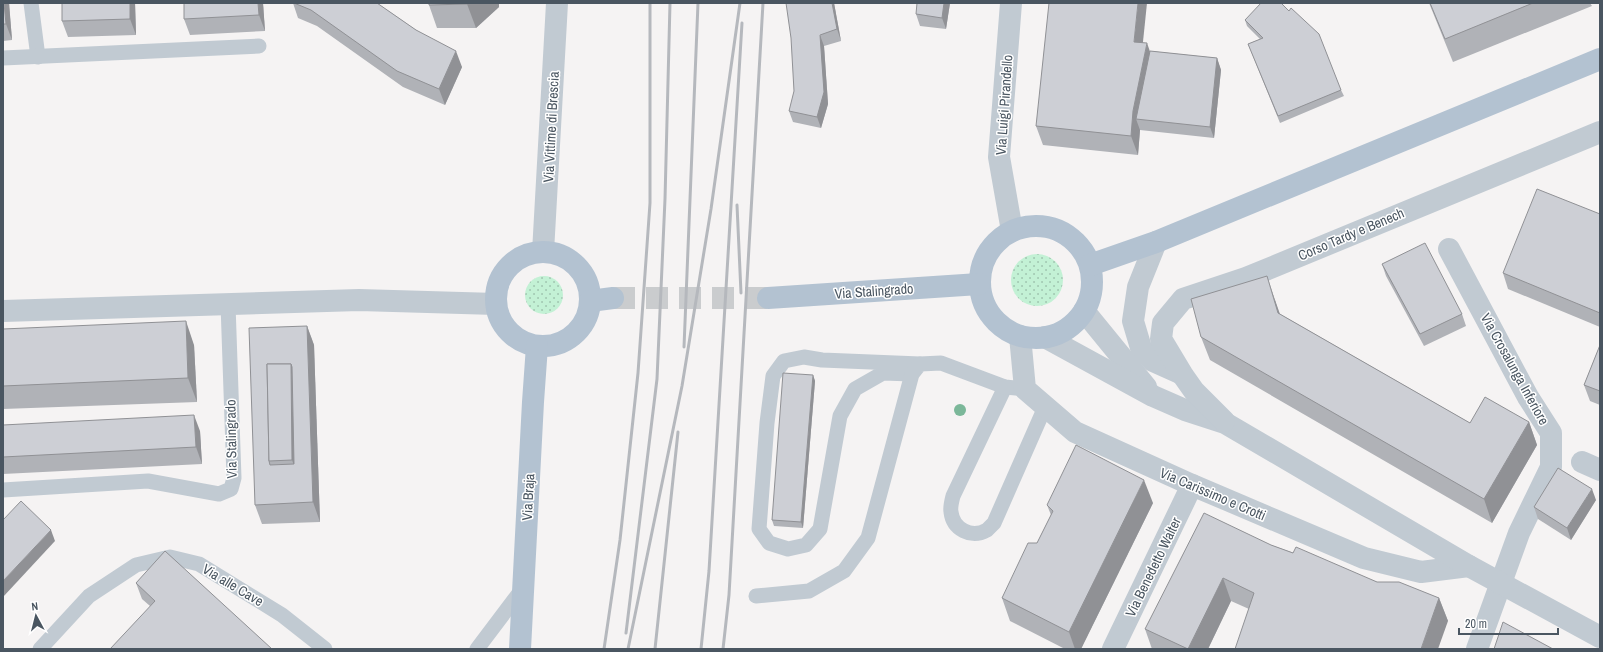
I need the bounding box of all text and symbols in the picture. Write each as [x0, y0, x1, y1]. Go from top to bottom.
street label: Via Luigi Pirandello [992, 54, 1016, 156]
street label: Via Vittime di Brescia [539, 70, 563, 183]
street label: Corso Tardy e Benech [1295, 204, 1407, 264]
street label: Via Stalingrado [834, 279, 914, 303]
street label: Via Crosalunga Inferiore [1477, 310, 1553, 428]
street label: Via Stalingrado [221, 399, 241, 479]
street label: Via Carissimo e Crotti [1157, 464, 1269, 524]
street label: Via Braja [518, 472, 538, 521]
street label: Via Benedetto Walter [1121, 514, 1185, 620]
street label: Via alle Cave [199, 560, 267, 610]
north arrow [16, 596, 56, 636]
text: N [31, 599, 39, 613]
scale bar [1459, 610, 1558, 636]
text: 20 m [1465, 616, 1487, 632]

